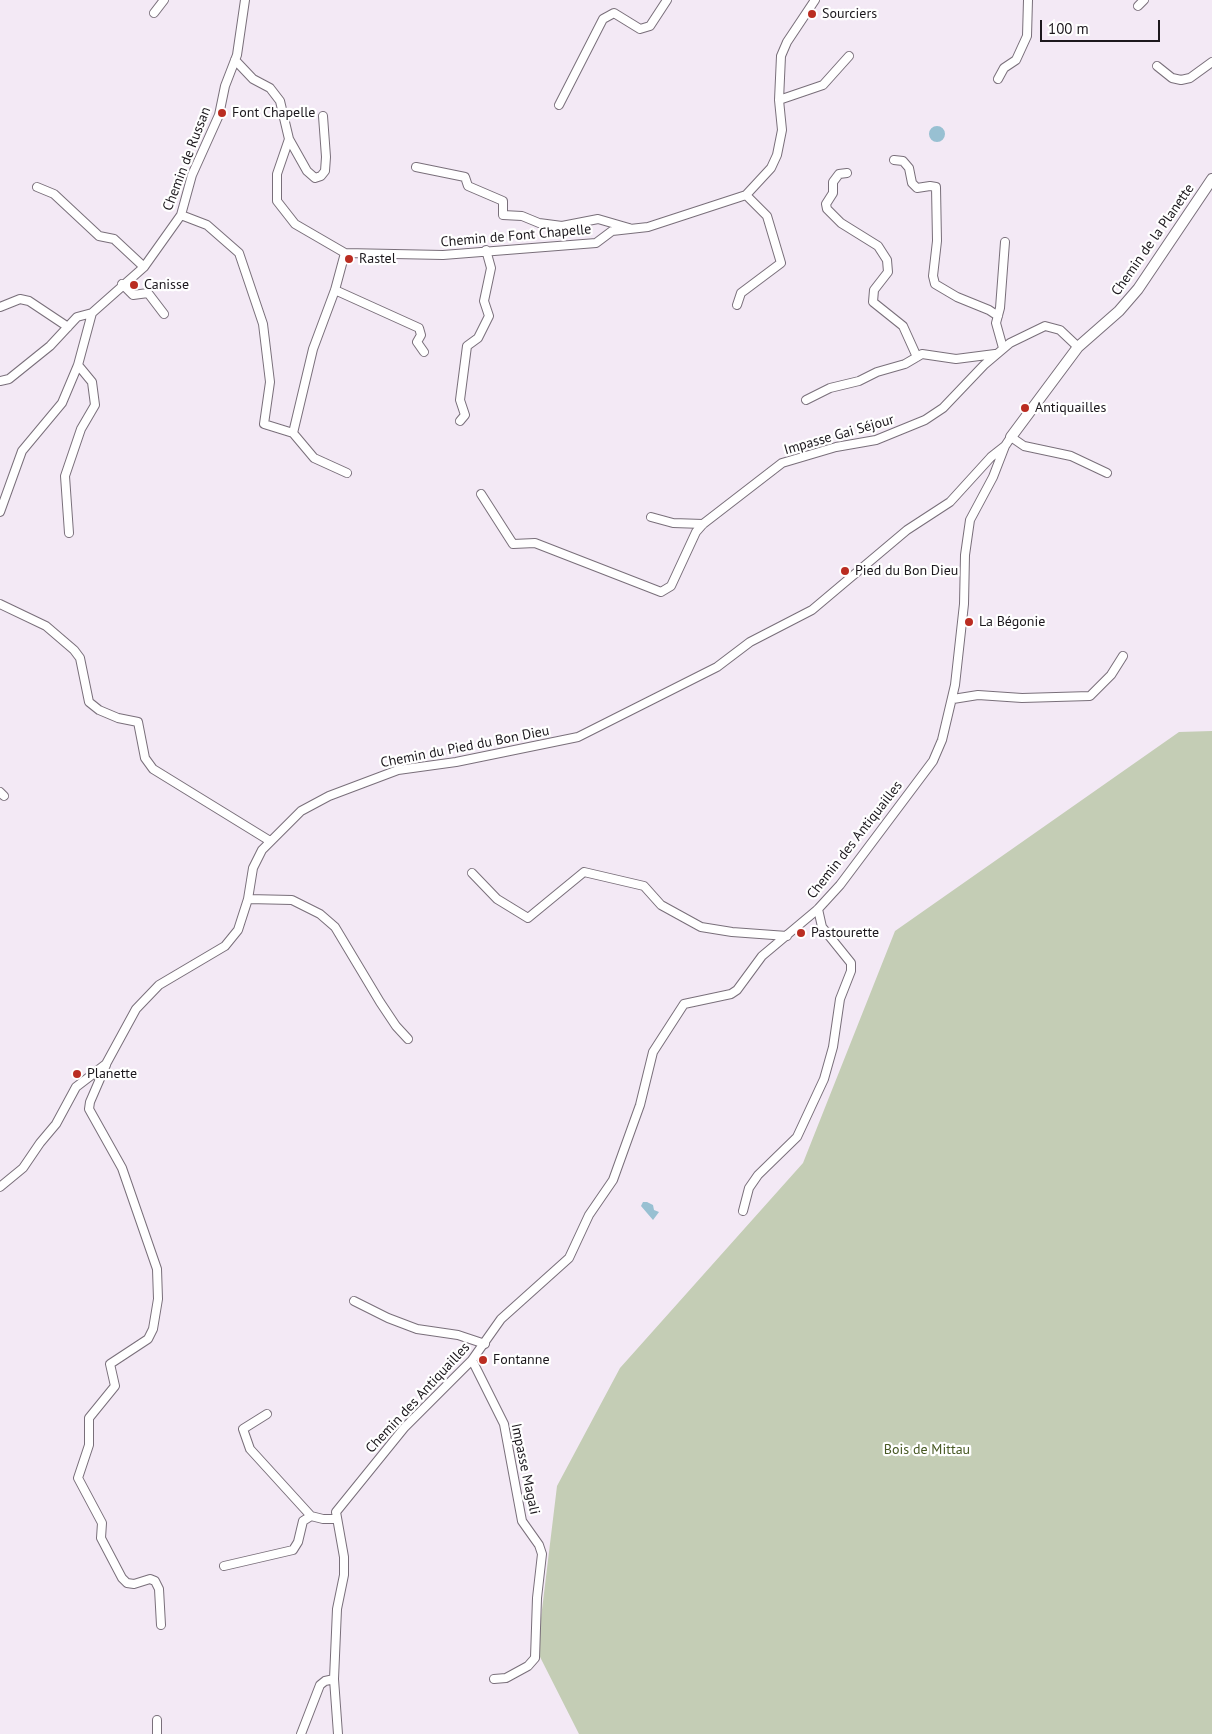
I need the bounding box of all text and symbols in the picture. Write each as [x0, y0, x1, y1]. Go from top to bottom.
place label: Sourciers [822, 6, 877, 22]
marker: Sourciers [806, 8, 818, 20]
scale bar [1042, 10, 1162, 42]
text: 100 m [1048, 19, 1089, 38]
street label: Chemin de Russan [159, 105, 215, 213]
place label: Font Chapelle [232, 105, 315, 121]
marker: Font Chapelle [216, 107, 228, 119]
street label: Chemin de la Planette [1108, 181, 1198, 299]
street label: Chemin de Font Chapelle [440, 221, 592, 251]
place label: Rastel [359, 251, 396, 267]
marker: Rastel [343, 253, 355, 265]
place label: Canisse [144, 277, 189, 293]
marker: Canisse [128, 279, 140, 291]
place label: Antiquailles [1035, 400, 1106, 416]
marker: Antiquailles [1019, 402, 1031, 414]
street label: Impasse Gai Séjour [782, 411, 896, 459]
place label: Pied du Bon Dieu [855, 563, 958, 579]
marker: Pied du Bon Dieu [839, 565, 851, 577]
place label: La Bégonie [979, 614, 1045, 630]
marker: La Bégonie [963, 616, 975, 628]
street label: Chemin du Pied du Bon Dieu [379, 722, 551, 772]
street label: Chemin des Antiquailles [804, 778, 906, 902]
place label: Pastourette [811, 925, 879, 941]
marker: Pastourette [795, 927, 807, 939]
place label: Planette [87, 1066, 137, 1082]
marker: Planette [71, 1068, 83, 1080]
street label: Chemin des Antiquailles [362, 1339, 474, 1457]
place label: Fontanne [493, 1352, 550, 1368]
marker: Fontanne [477, 1354, 489, 1366]
street label: Impasse Magali [507, 1422, 543, 1516]
park label: Bois de Mittau [884, 1442, 970, 1458]

